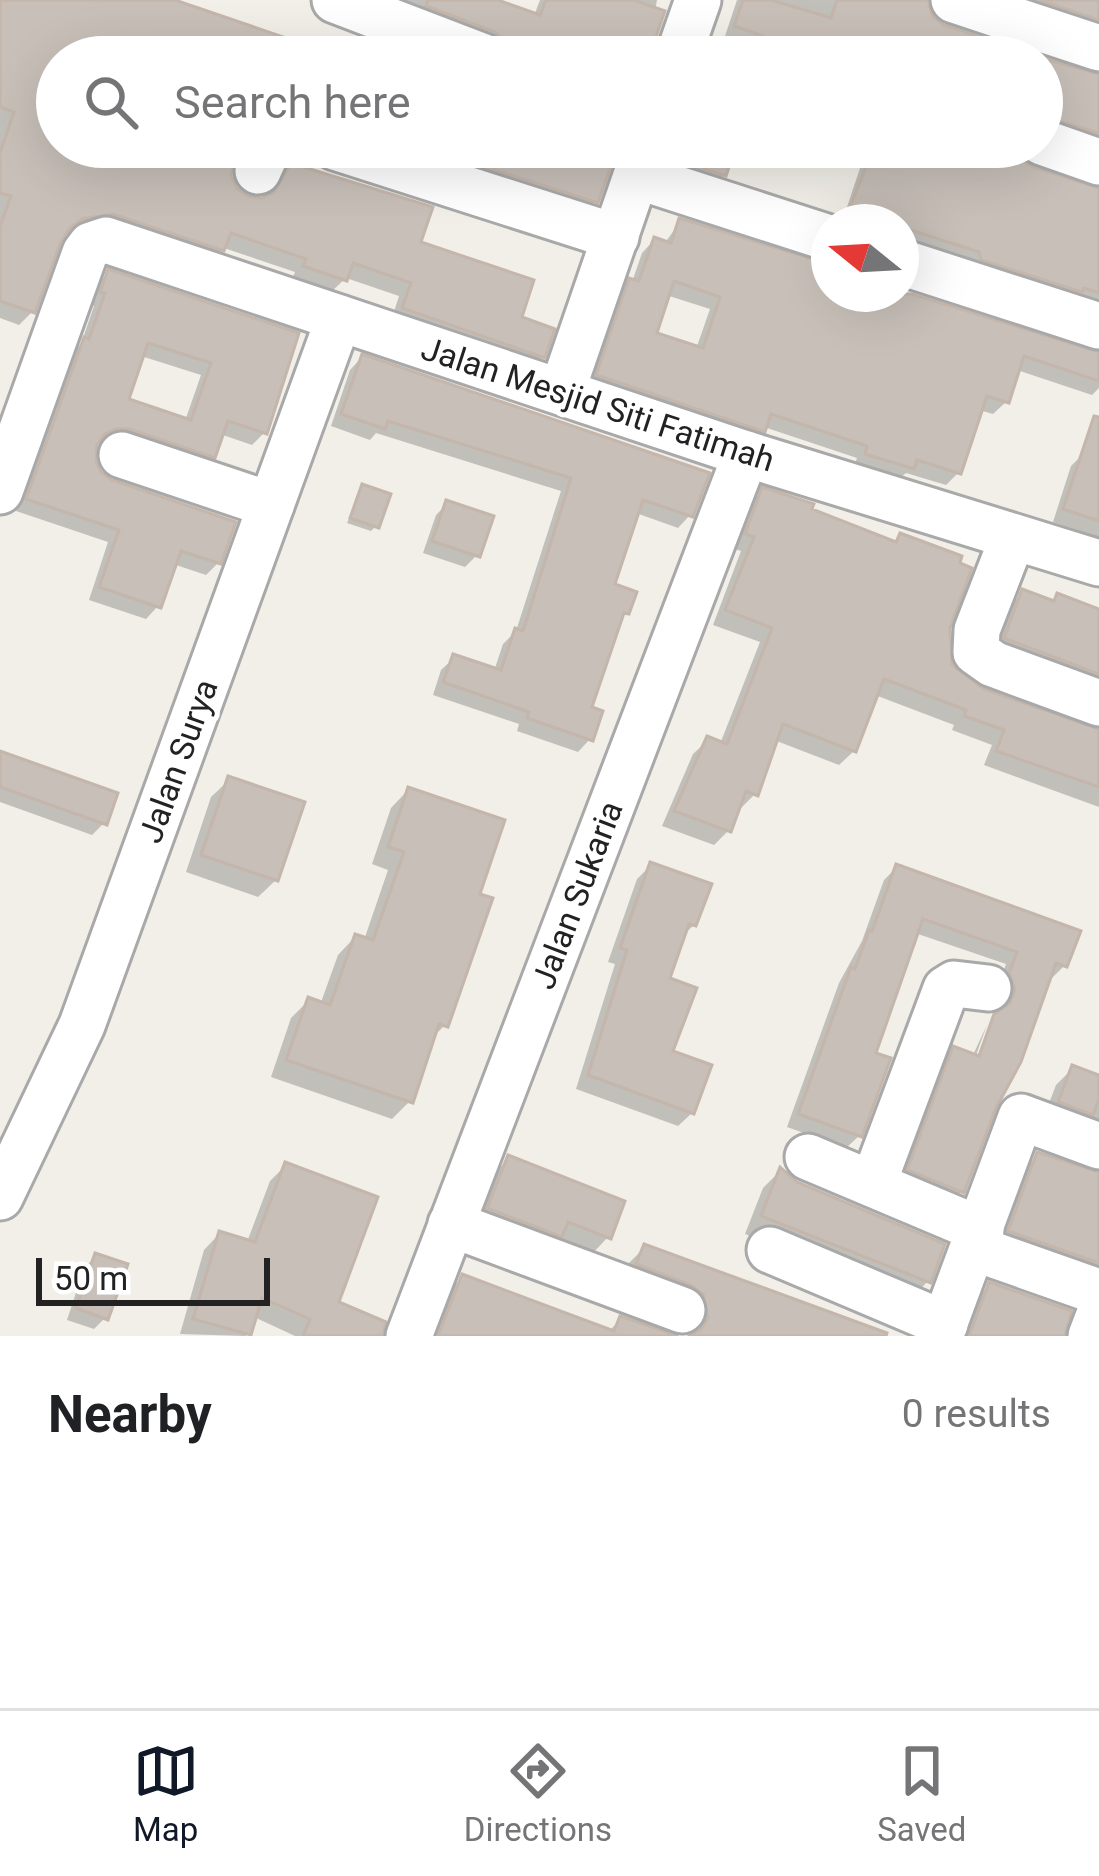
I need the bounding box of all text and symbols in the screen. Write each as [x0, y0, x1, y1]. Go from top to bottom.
search box [36, 36, 1063, 168]
icon: search [78, 69, 144, 135]
text: Search here [174, 76, 411, 129]
north arrow [811, 204, 919, 312]
street label: Jalan Mesjid Siti Fatimah [417, 328, 779, 480]
street label: Jalan Surya [130, 674, 226, 848]
street label: Jalan Sukaria [523, 796, 631, 994]
scale bar [36, 1252, 270, 1305]
text: 50 m [54, 1259, 128, 1298]
text: Nearby [48, 1385, 212, 1444]
text: 0 results [902, 1391, 1051, 1437]
tab: Map [133, 1738, 199, 1849]
tab: Directions [464, 1738, 612, 1849]
tab: Saved [877, 1738, 966, 1849]

